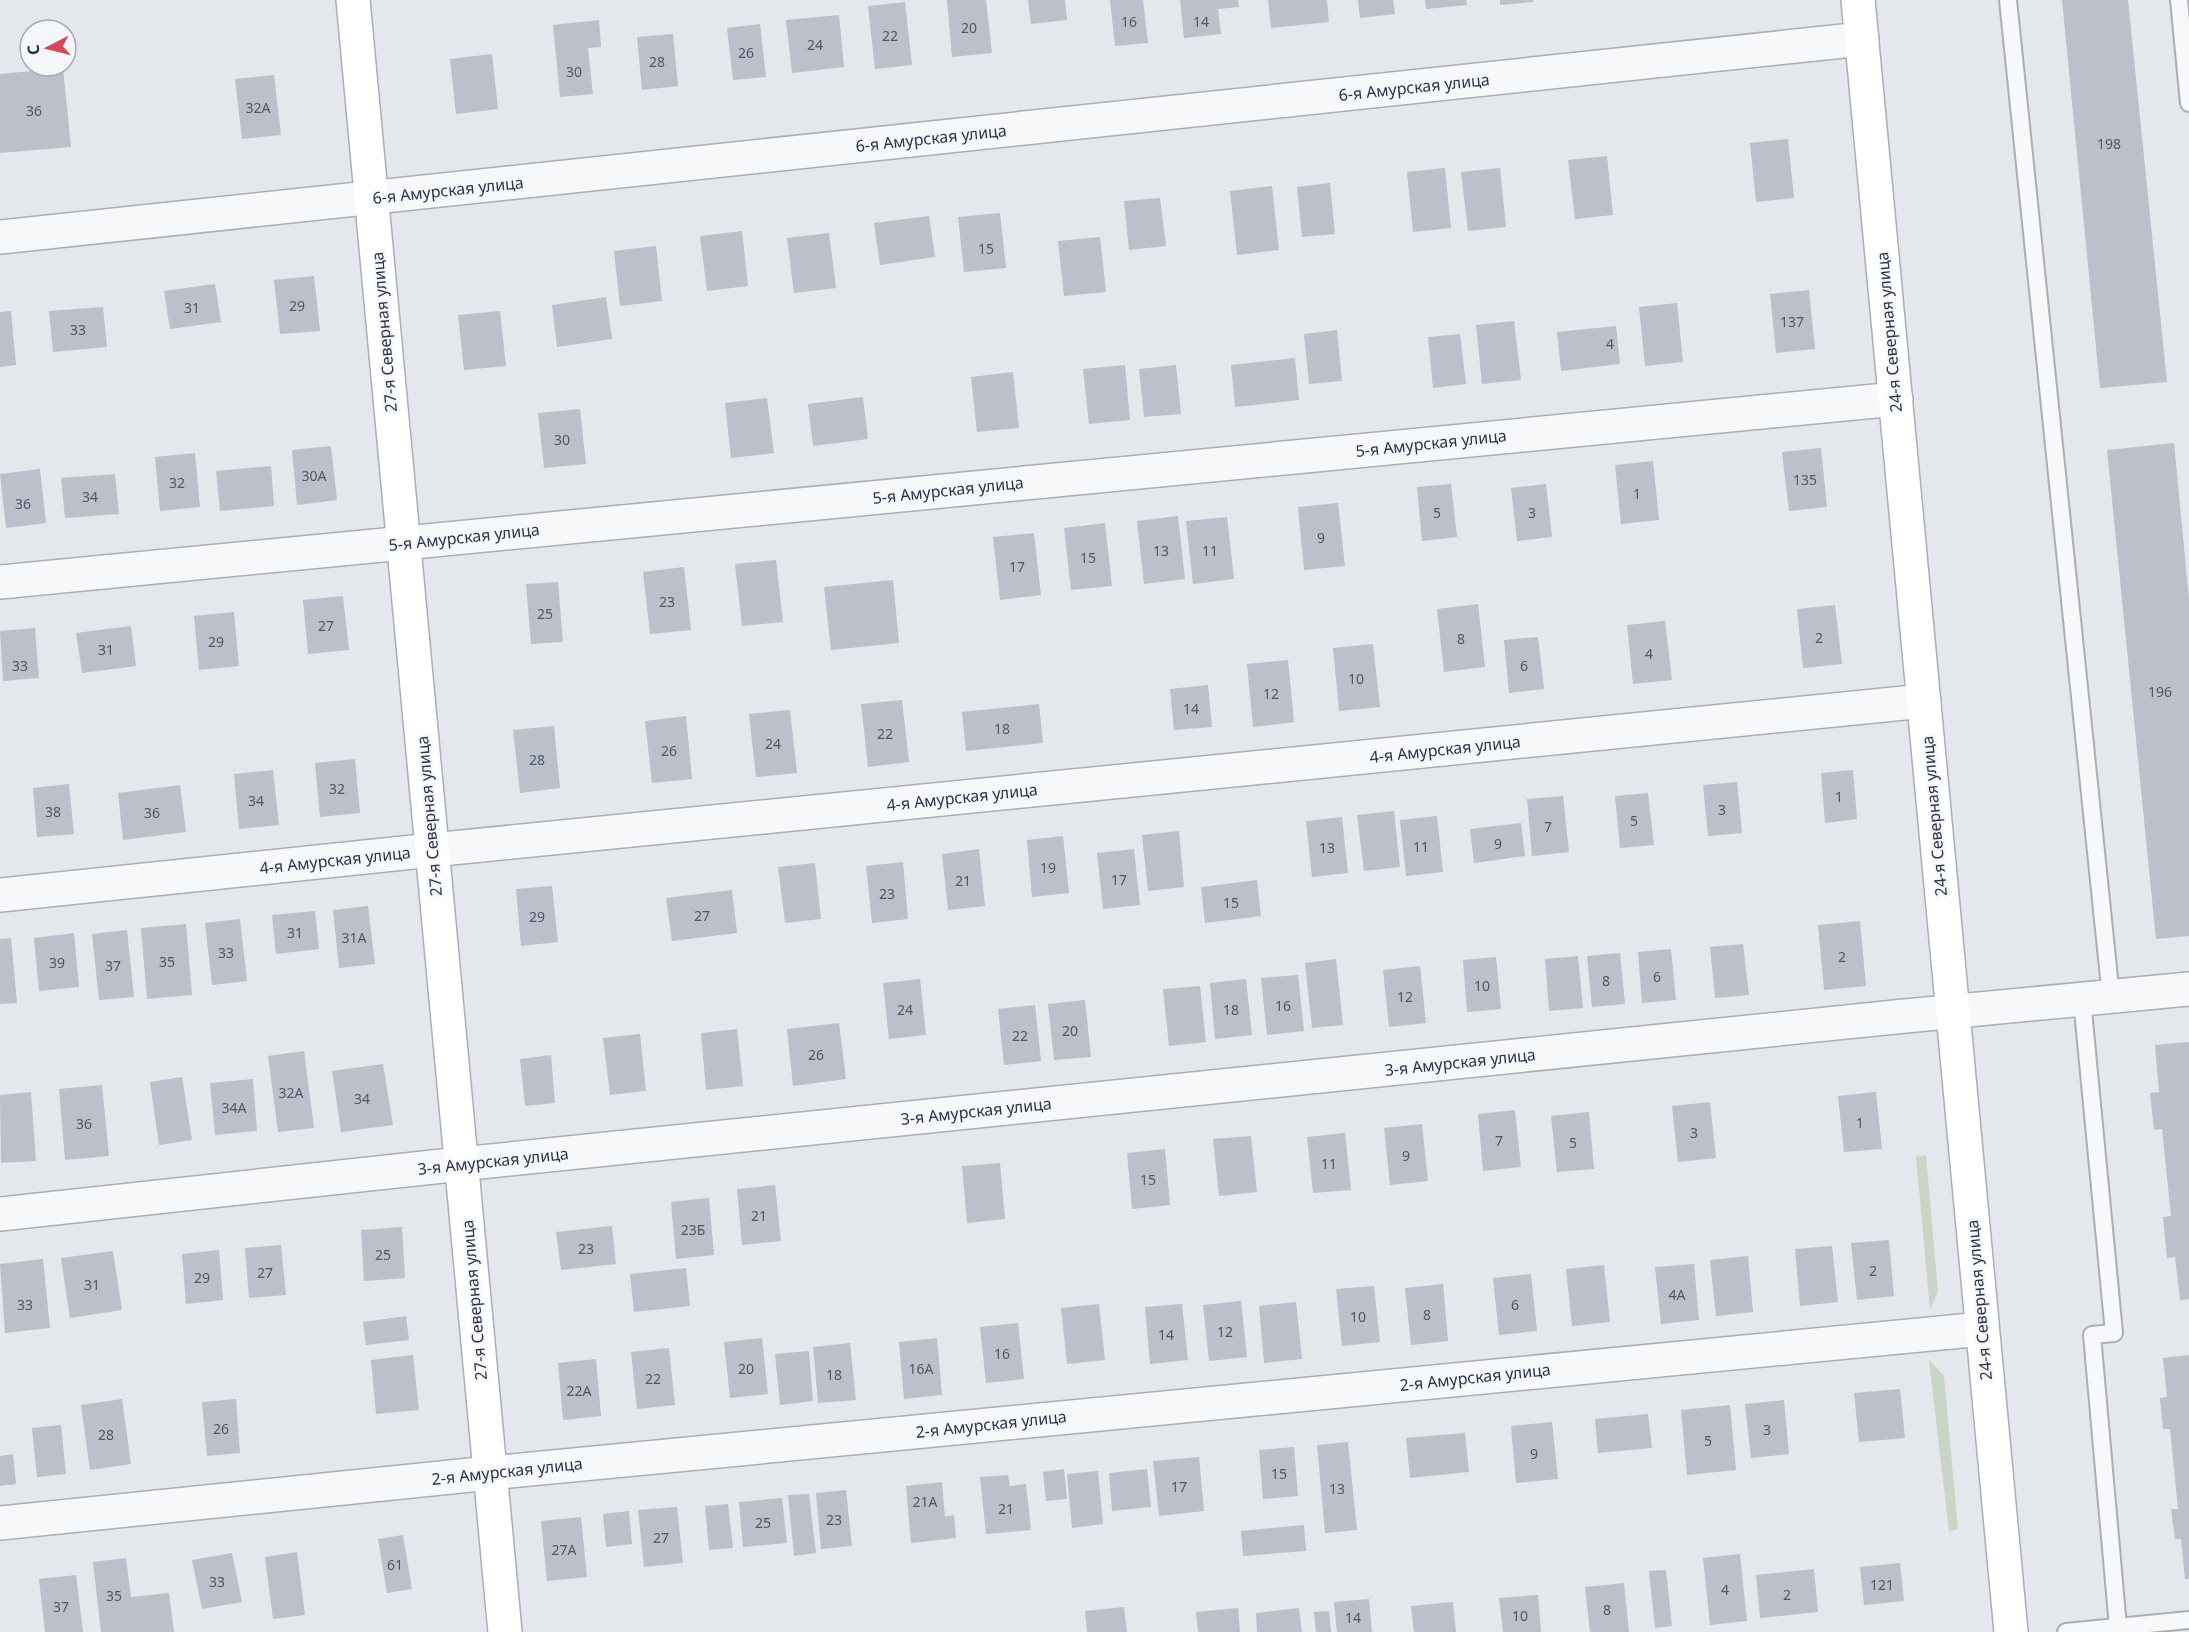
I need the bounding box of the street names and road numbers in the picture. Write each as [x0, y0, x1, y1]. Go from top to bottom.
street label: 6-я Амурская улица [1337, 68, 1491, 106]
street label: 6-я Амурская улица [854, 119, 1008, 157]
street label: 6-я Амурская улица [371, 171, 525, 209]
street label: 27-я Северная улица [366, 251, 402, 413]
street label: 24-я Северная улица [1871, 251, 1907, 413]
street label: 5-я Амурская улица [1354, 424, 1508, 462]
street label: 5-я Амурская улица [871, 471, 1025, 509]
street label: 5-я Амурская улица [387, 518, 541, 556]
street label: 4-я Амурская улица [1368, 730, 1522, 768]
street label: 27-я Северная улица [411, 735, 447, 897]
street label: 24-я Северная улица [1916, 735, 1952, 897]
street label: 4-я Амурская улица [885, 778, 1039, 816]
street label: 4-я Амурская улица [258, 841, 412, 879]
street label: 3-я Амурская улица [1383, 1043, 1537, 1081]
street label: 3-я Амурская улица [899, 1092, 1053, 1130]
street label: 3-я Амурская улица [416, 1142, 570, 1180]
street label: 27-я Северная улица [456, 1219, 492, 1381]
street label: 24-я Северная улица [1961, 1219, 1997, 1381]
street label: 2-я Амурская улица [1398, 1358, 1552, 1396]
street label: 2-я Амурская улица [914, 1405, 1068, 1443]
street label: 2-я Амурская улица [430, 1452, 584, 1490]

